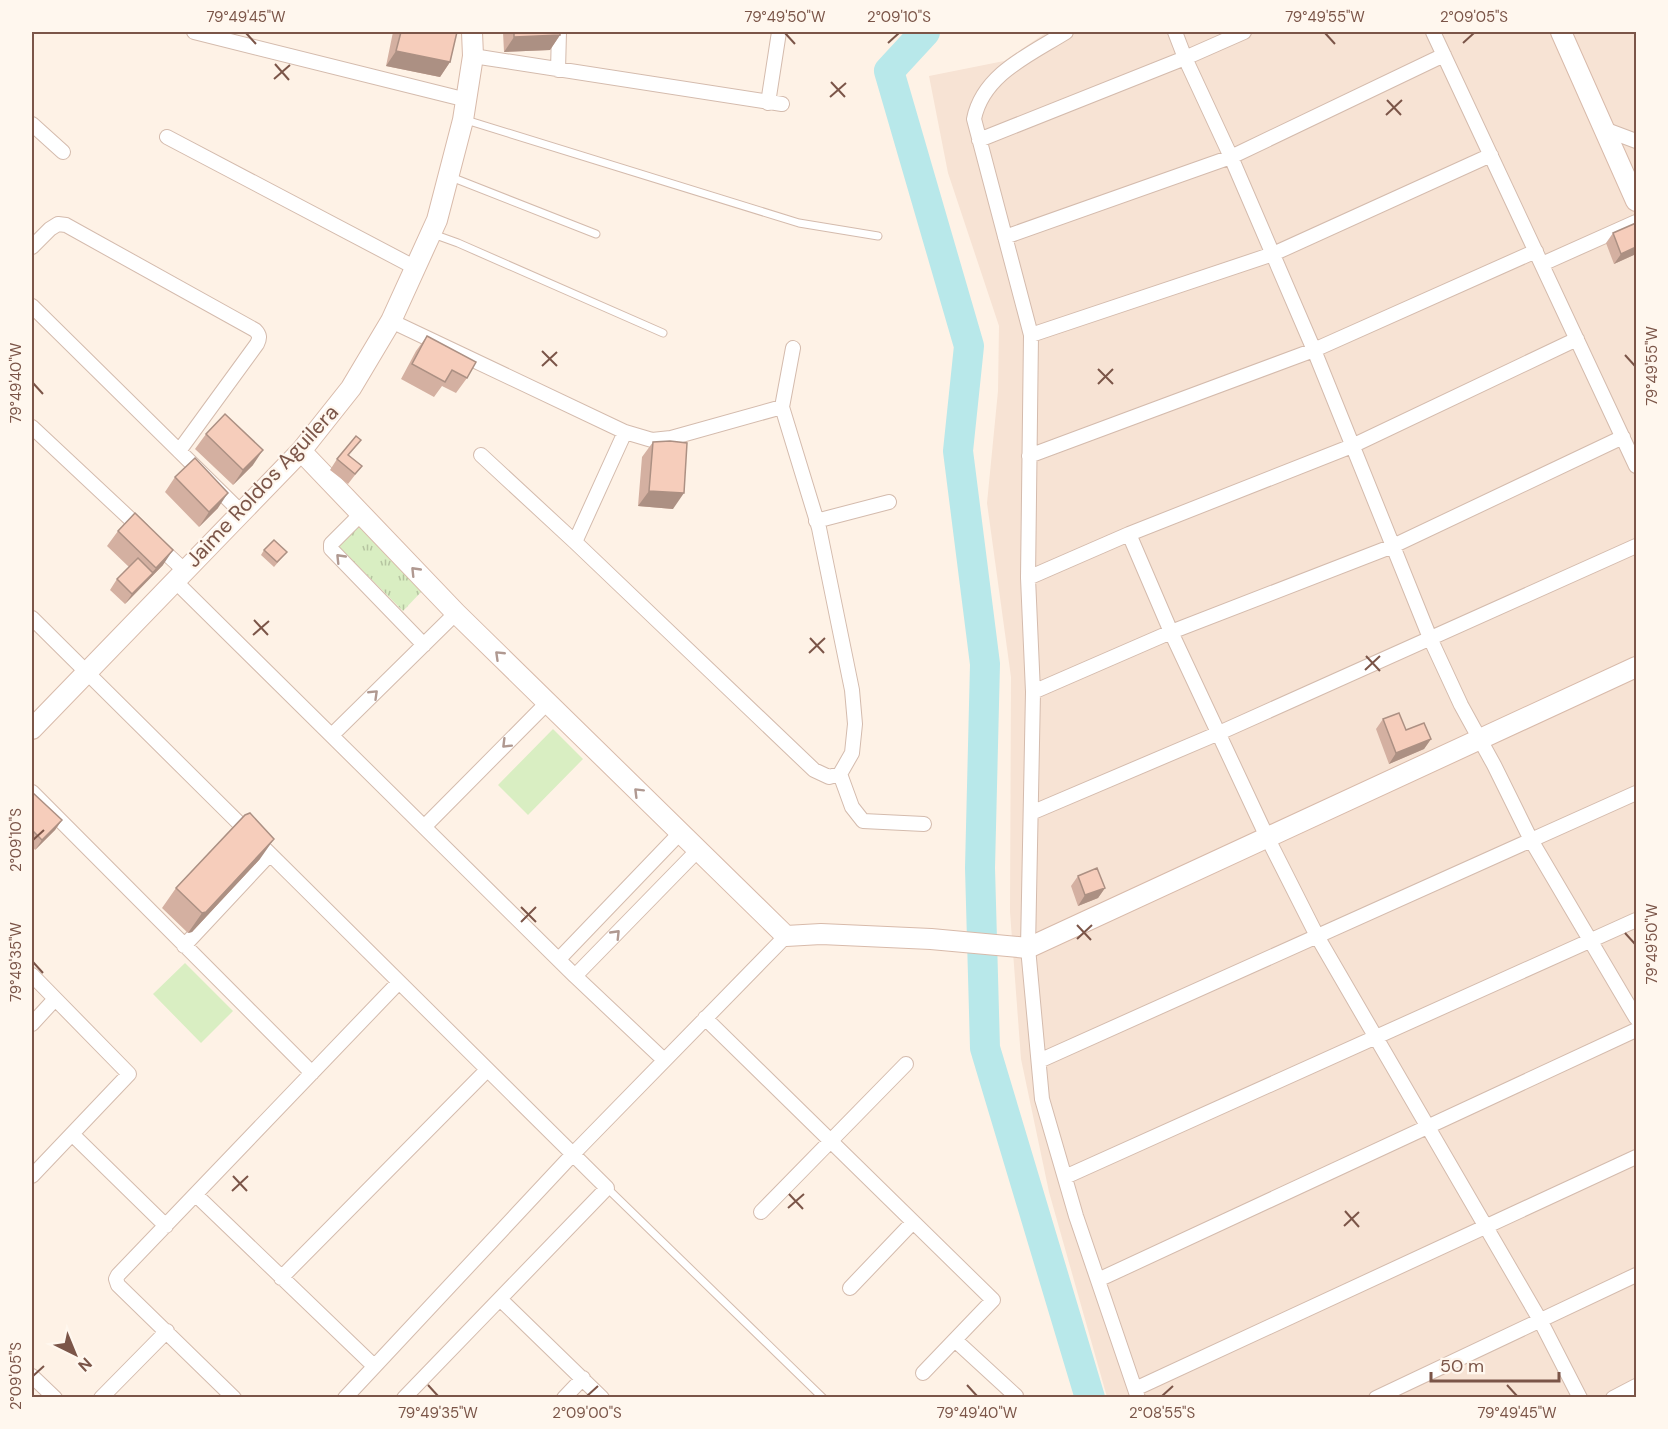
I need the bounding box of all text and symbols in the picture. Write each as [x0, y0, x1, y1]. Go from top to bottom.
text: 79°49'45"W [206, 7, 286, 27]
text: 79°49'50"W [745, 7, 826, 27]
text: 2°09'10"S [867, 7, 931, 27]
text: 79°49'55"W [1285, 7, 1365, 27]
text: 2°09'05"S [1440, 7, 1508, 27]
text: 79°49'55"W [1642, 326, 1662, 406]
text: 79°49'40"W [6, 342, 26, 423]
street label: Jaime Roldos Aguilera [179, 399, 345, 573]
one-way arrow [336, 554, 347, 565]
one-way arrow [412, 567, 423, 578]
one-way arrow [495, 652, 506, 663]
one-way arrow [368, 690, 378, 701]
one-way arrow [503, 737, 514, 748]
one-way arrow [634, 789, 645, 800]
text: 2°09'10"S [6, 808, 26, 872]
text: 79°49'50"W [1642, 903, 1662, 984]
text: 79°49'35"W [6, 922, 26, 1002]
one-way arrow [609, 930, 620, 941]
north arrow [45, 1324, 105, 1384]
text: 2°09'05"S [6, 1342, 26, 1410]
scale bar [1431, 1345, 1558, 1383]
text: N [73, 1353, 96, 1376]
text: 50 m [1440, 1354, 1484, 1378]
text: 79°49'35"W [398, 1403, 478, 1423]
text: 2°09'00"S [552, 1403, 622, 1423]
text: 79°49'40"W [937, 1403, 1018, 1423]
text: 2°08'55"S [1129, 1403, 1195, 1423]
text: 79°49'45"W [1477, 1403, 1557, 1423]

